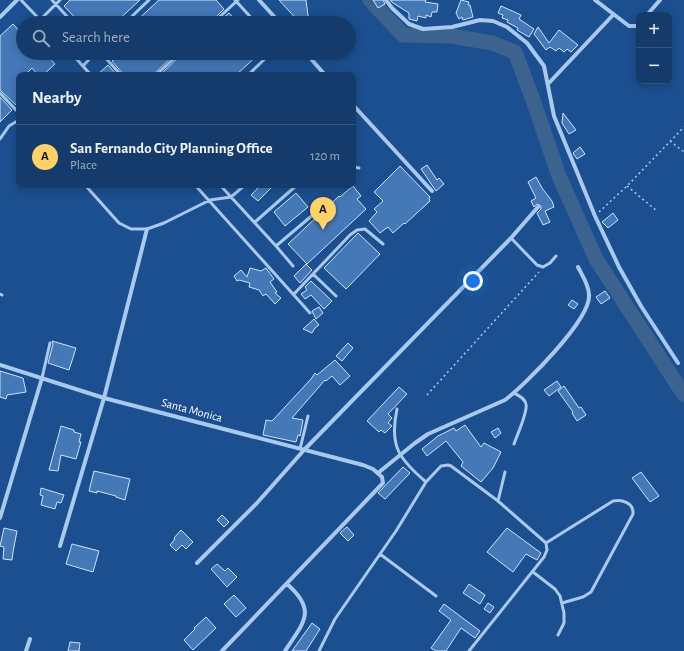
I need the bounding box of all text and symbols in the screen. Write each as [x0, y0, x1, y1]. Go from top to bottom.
map controls [636, 12, 672, 84]
button: + [636, 12, 672, 48]
search box [16, 16, 356, 60]
icon: search [30, 27, 52, 49]
text: Search here [62, 30, 130, 45]
button: − [636, 48, 672, 84]
text: Nearby [32, 89, 82, 106]
text: San Fernando City Planning Office [70, 141, 273, 156]
text: A [41, 150, 49, 163]
text: 120 m [310, 150, 340, 163]
text: Place [70, 159, 97, 172]
pin: A [310, 197, 336, 230]
your location [463, 271, 483, 291]
street label: Santa Monica [160, 396, 224, 424]

